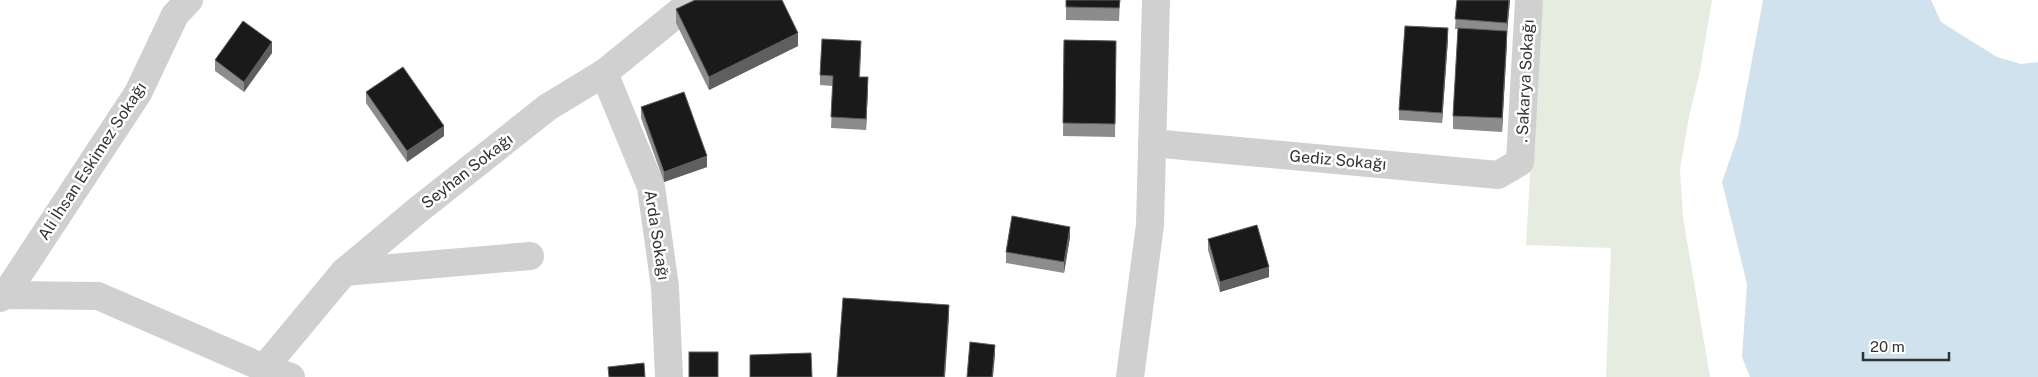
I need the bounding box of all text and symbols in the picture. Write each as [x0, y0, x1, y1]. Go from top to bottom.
street label: . Sakarya Sokağı [1512, 19, 1538, 143]
street label: Ali İhsan Eskimez Sokağı [33, 78, 150, 243]
street label: Seyhan Sokağı [418, 129, 516, 213]
street label: Gediz Sokağı [1289, 146, 1387, 174]
street label: Arda Sokağı [641, 189, 673, 281]
scale bar [1863, 330, 1949, 362]
text: 20 m [1870, 338, 1905, 355]

